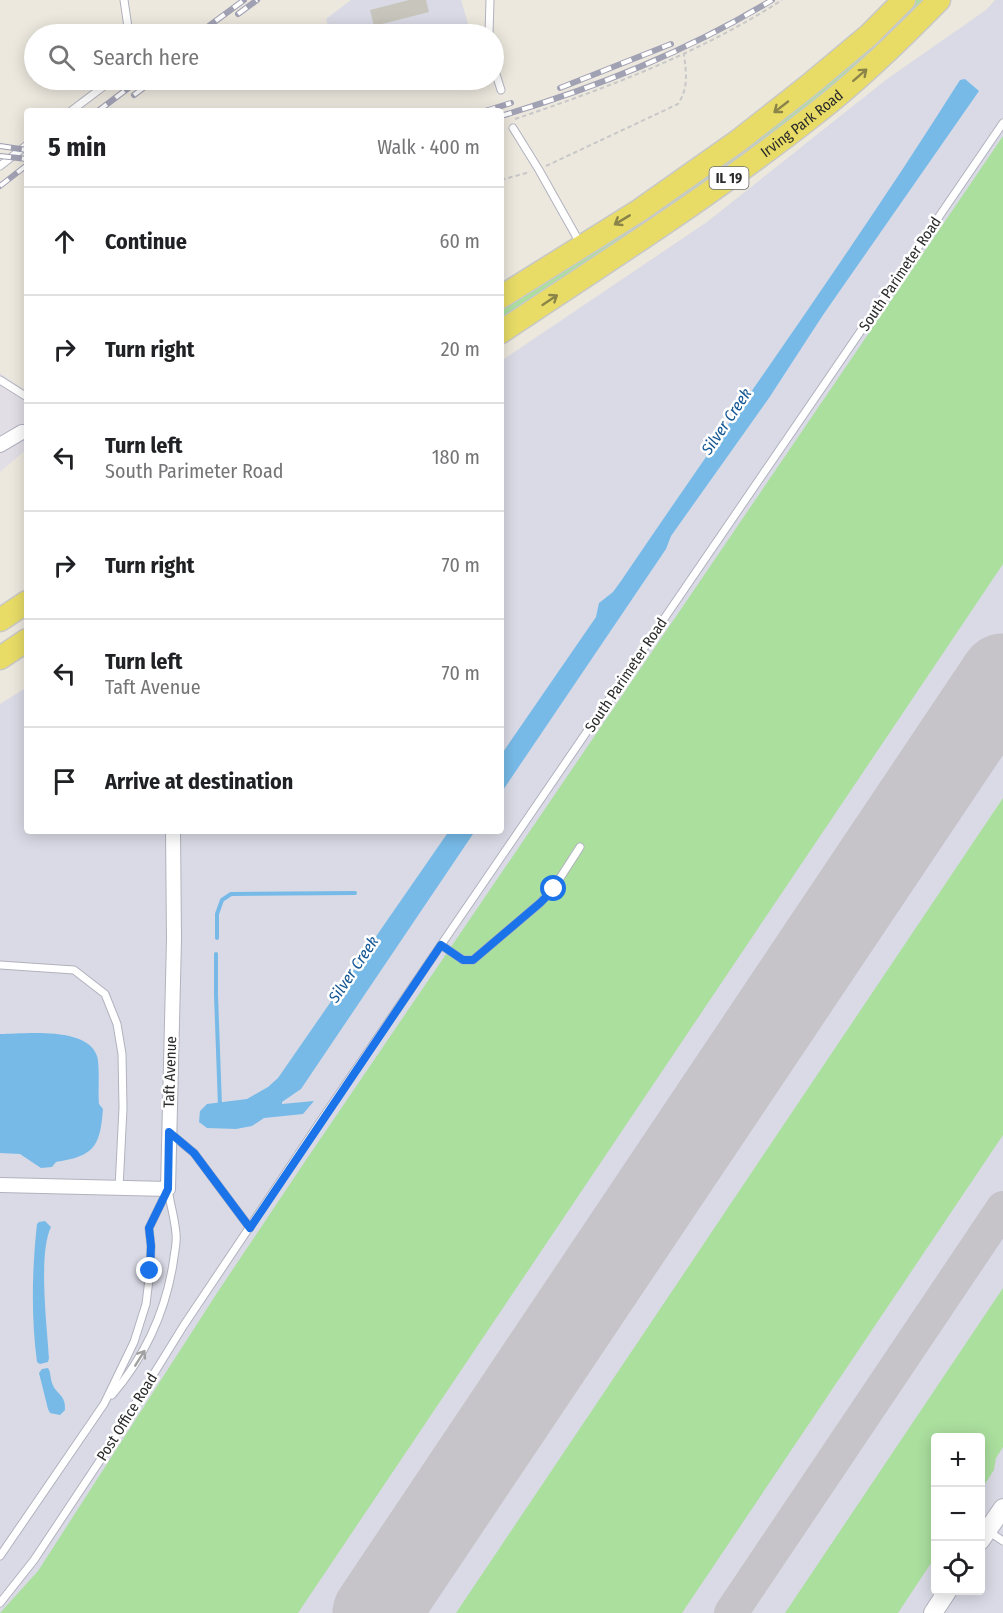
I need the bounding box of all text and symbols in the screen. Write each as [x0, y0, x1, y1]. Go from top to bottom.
search box [24, 24, 504, 90]
icon: search [45, 41, 78, 74]
text: Search here [93, 44, 199, 71]
one-way arrow [853, 68, 868, 82]
street label: Irving Park Road [757, 86, 847, 161]
one-way arrow [773, 101, 789, 114]
text: 5 min [48, 132, 106, 163]
text: Walk · 400 m [377, 135, 480, 159]
road number: IL 19 [710, 167, 748, 189]
street label: South Parimeter Road [855, 213, 945, 335]
one-way arrow [614, 215, 631, 227]
icon: ahead [48, 225, 81, 258]
text: Continue [105, 228, 187, 255]
text: 60 m [440, 229, 480, 253]
one-way arrow [541, 294, 557, 306]
icon: right [48, 333, 81, 366]
text: Turn right [105, 336, 194, 363]
text: 20 m [441, 337, 480, 361]
water label: Silver Creek [697, 385, 755, 459]
text: Turn left [105, 432, 183, 459]
icon: left [48, 441, 81, 474]
text: 180 m [432, 445, 480, 469]
text: South Parimeter Road [105, 459, 283, 483]
icon: right [48, 549, 81, 582]
text: Turn right [105, 552, 194, 579]
text: 70 m [442, 553, 480, 577]
street label: South Parimeter Road [581, 614, 671, 736]
text: Turn left [105, 648, 183, 675]
icon: left [48, 657, 81, 690]
text: 70 m [442, 661, 480, 685]
text: Taft Avenue [105, 675, 201, 699]
icon: arrive [48, 765, 81, 798]
text: Arrive at destination [105, 768, 293, 795]
route start [540, 875, 566, 901]
water label: Silver Creek [324, 933, 382, 1007]
street label: Taft Avenue [160, 1036, 180, 1108]
route end [136, 1257, 162, 1283]
one-way arrow [133, 1349, 146, 1366]
street label: Post Office Road [93, 1370, 161, 1464]
map controls [931, 1433, 985, 1595]
button: + [931, 1433, 985, 1487]
button: − [931, 1487, 985, 1541]
button: locate [931, 1541, 985, 1595]

